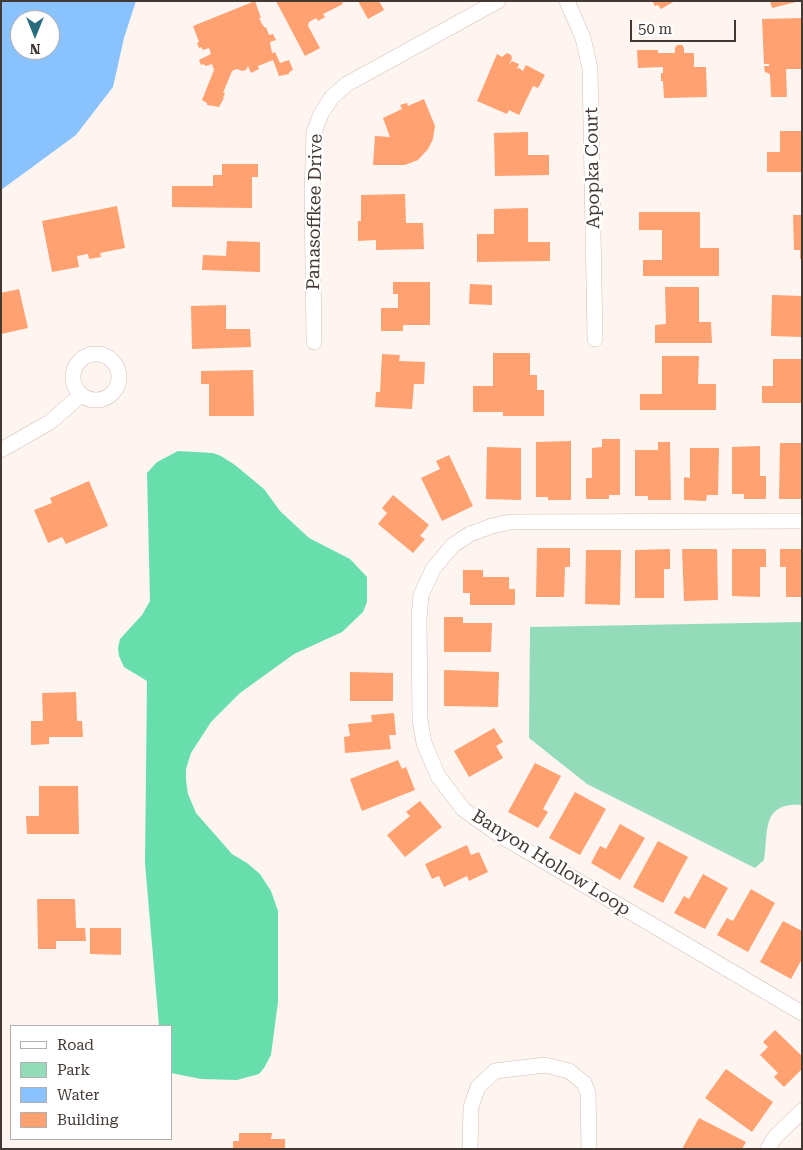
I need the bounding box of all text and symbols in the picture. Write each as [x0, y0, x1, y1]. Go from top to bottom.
north arrow [10, 10, 60, 60]
scale bar [633, 10, 739, 42]
text: 50 m [638, 20, 672, 38]
text: N [30, 41, 40, 57]
street label: Apopka Court [581, 107, 605, 229]
street label: Panasoffkee Drive [303, 134, 327, 290]
street label: Banyon Hollow Loop [468, 805, 634, 921]
legend [10, 1025, 172, 1140]
text: Road [57, 1036, 94, 1054]
text: Park [57, 1061, 90, 1079]
text: Water [57, 1086, 99, 1104]
text: Building [57, 1111, 118, 1129]

